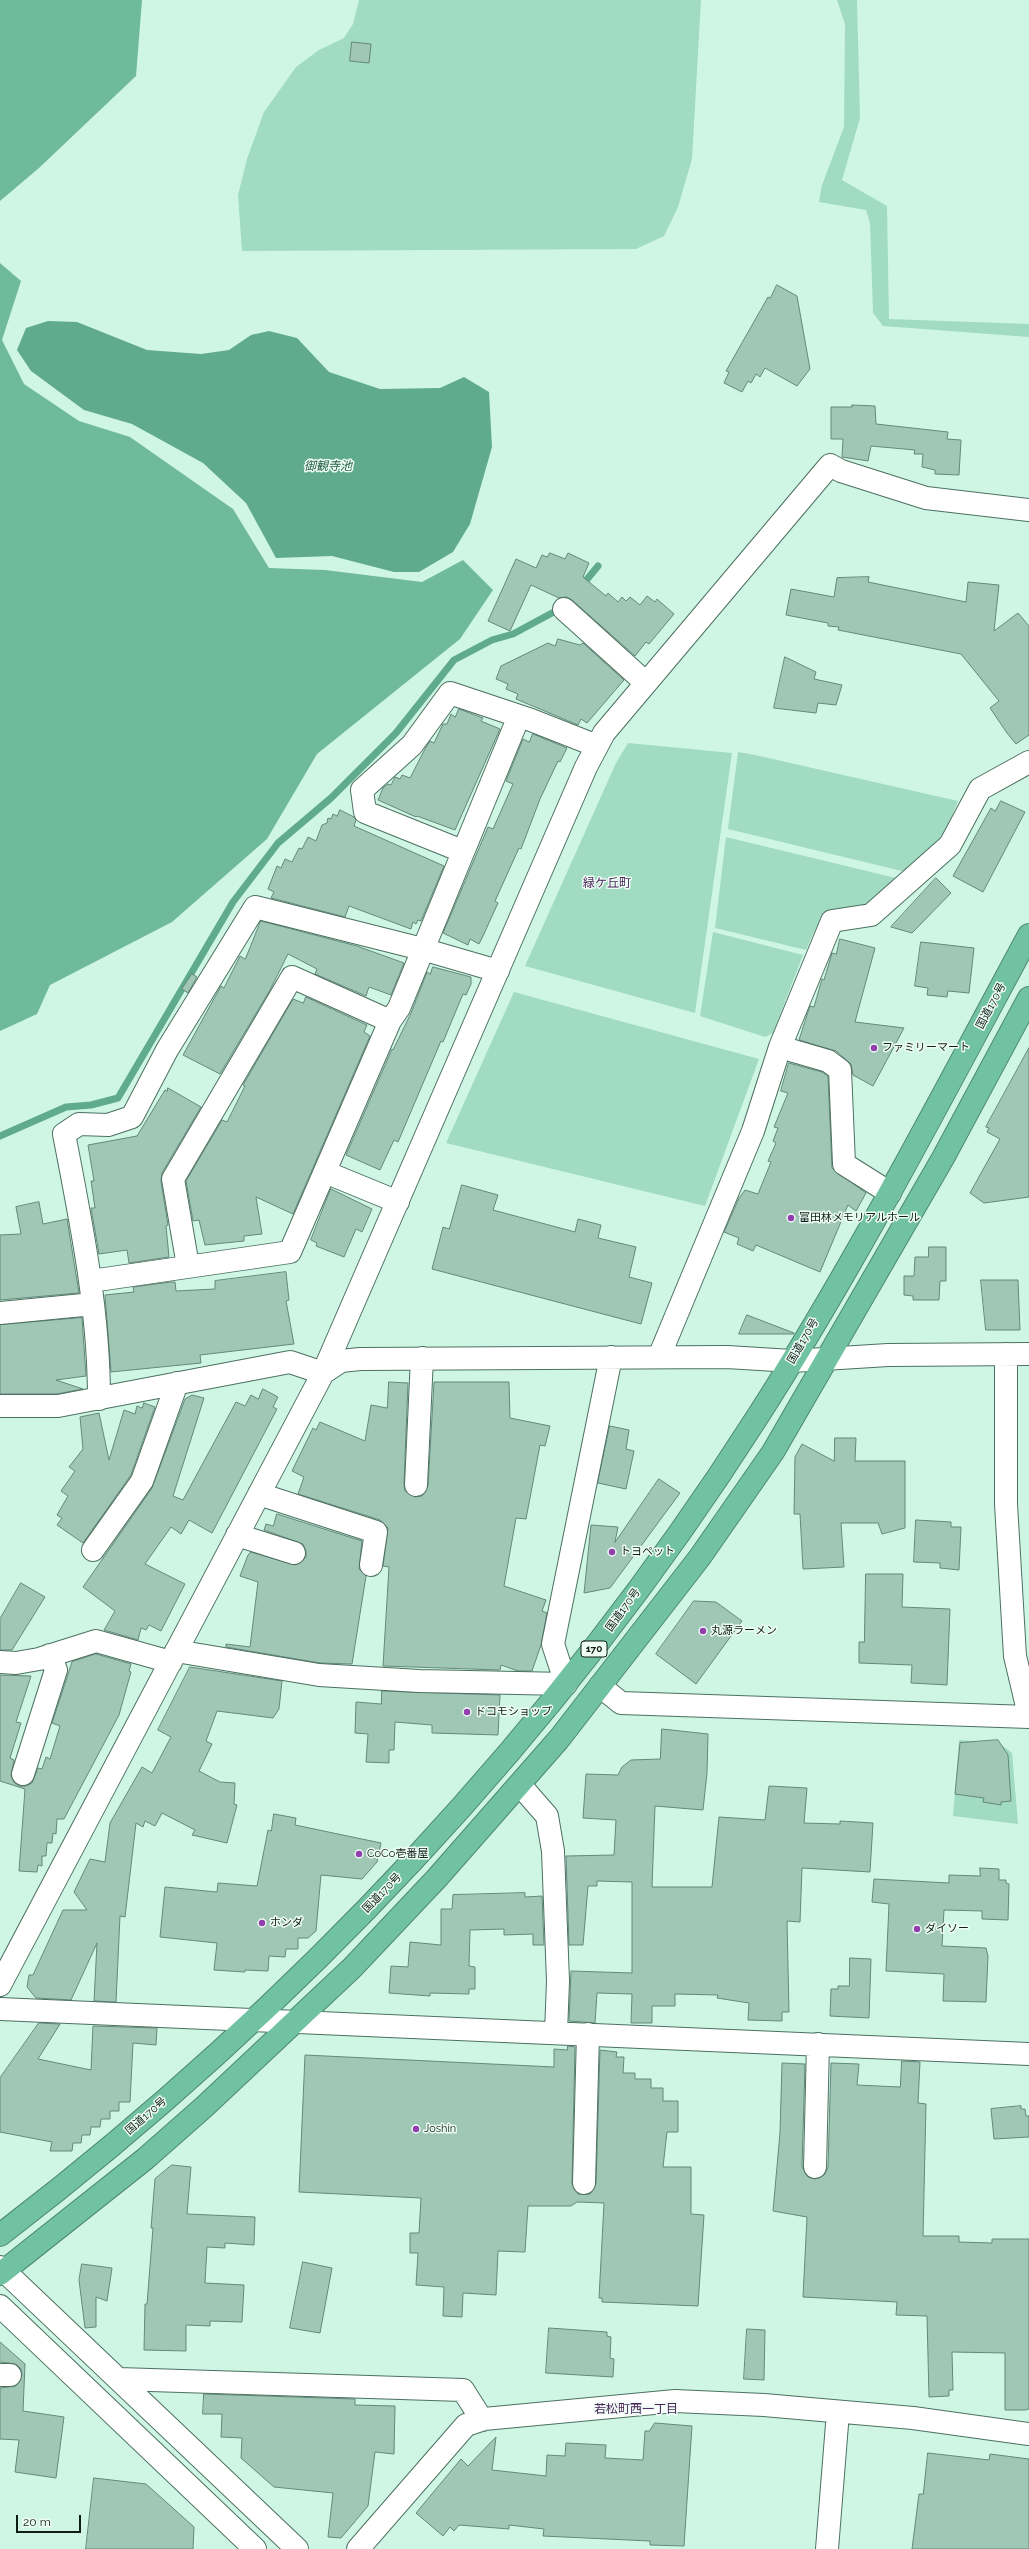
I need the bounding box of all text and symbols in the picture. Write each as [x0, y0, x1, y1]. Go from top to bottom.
water label: 御観寺池 [304, 459, 352, 473]
district label: 緑ケ丘町 [583, 876, 631, 890]
street label: 国道170号 [973, 981, 1009, 1031]
place label: ファミリーマート [882, 1041, 970, 1055]
marker: ファミリーマート [869, 1043, 879, 1053]
place label: 富田林メモリアルホール [799, 1211, 920, 1225]
marker: 富田林メモリアルホール [786, 1213, 796, 1223]
street label: 国道170号 [785, 1316, 821, 1366]
place label: トヨペット [620, 1545, 675, 1559]
marker: トヨペット [607, 1547, 617, 1557]
street label: 国道170号 [603, 1586, 643, 1634]
place label: 丸源ラーメン [711, 1624, 777, 1638]
marker: 丸源ラーメン [698, 1626, 708, 1636]
road number: 170 [581, 1641, 607, 1657]
place label: ドコモショップ [475, 1705, 552, 1719]
marker: ドコモショップ [462, 1707, 472, 1717]
place label: CoCo壱番屋 [367, 1847, 428, 1861]
marker: CoCo壱番屋 [354, 1849, 364, 1859]
street label: 国道170号 [360, 1870, 404, 1916]
place label: ホンダ [270, 1916, 303, 1930]
marker: ホンダ [257, 1918, 267, 1928]
place label: ダイソー [925, 1922, 969, 1936]
marker: ダイソー [912, 1924, 922, 1934]
street label: 国道170号 [123, 2095, 169, 2137]
place label: Joshin [424, 2122, 456, 2136]
marker: Joshin [411, 2124, 421, 2134]
district label: 若松町西一丁目 [594, 2402, 678, 2416]
scale bar [18, 2507, 83, 2533]
text: 20 m [23, 2515, 51, 2529]

